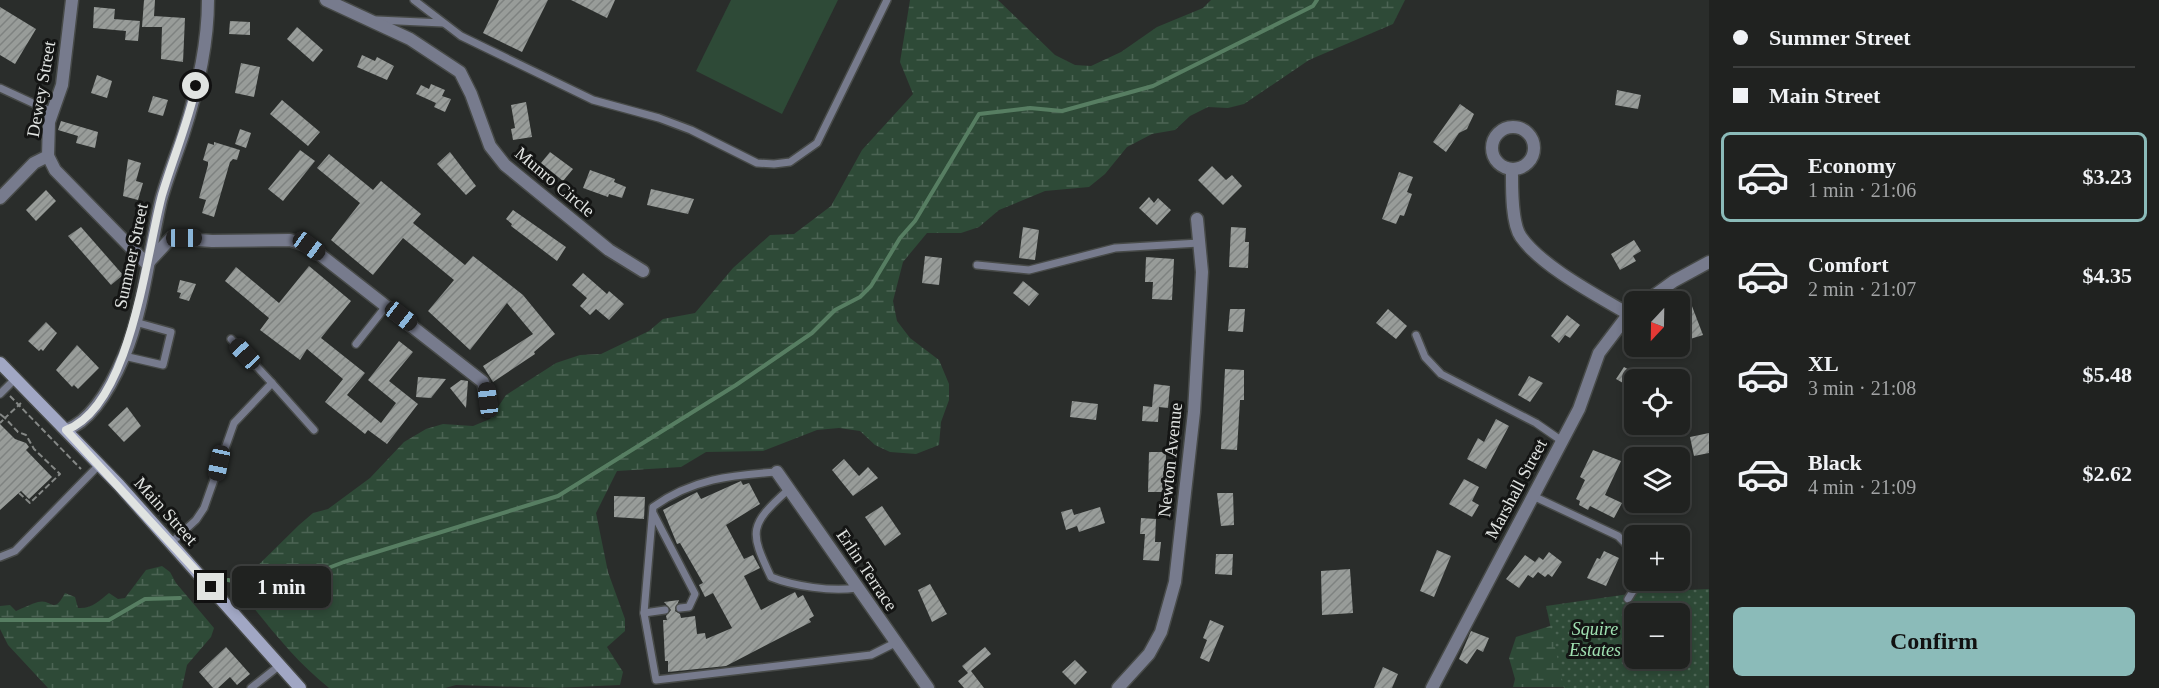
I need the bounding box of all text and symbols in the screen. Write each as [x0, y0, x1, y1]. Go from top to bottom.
text: Summer Street [1769, 25, 1911, 50]
street label: Dewey Street [23, 39, 59, 139]
route start [182, 72, 209, 99]
text: Main Street [1769, 83, 1880, 108]
street label: Munro Circle [511, 143, 599, 221]
icon: car [1736, 150, 1790, 204]
text: Economy [1808, 153, 1896, 178]
text: $3.23 [2083, 164, 2132, 189]
text: 1 min · 21:06 [1808, 179, 1916, 201]
street label: Summer Street [110, 201, 152, 311]
car [289, 228, 329, 264]
car [166, 229, 202, 247]
icon: car [1736, 249, 1790, 303]
text: Comfort [1808, 252, 1889, 277]
text: $4.35 [2083, 263, 2132, 288]
text: 2 min · 21:07 [1808, 278, 1916, 300]
north arrow [1624, 291, 1690, 357]
map controls [1624, 291, 1690, 669]
car [381, 298, 421, 334]
car [226, 335, 264, 373]
icon: car [1736, 348, 1790, 402]
text: XL [1808, 351, 1839, 376]
text: $5.48 [2083, 362, 2132, 387]
button: locate [1624, 369, 1690, 435]
text: 3 min · 21:08 [1808, 377, 1916, 399]
car [477, 381, 499, 419]
street label: Newton Avenue [1154, 402, 1186, 518]
street label: Marshall Street [1481, 436, 1551, 542]
car [206, 444, 232, 482]
button: layers [1624, 447, 1690, 513]
icon: car [1736, 447, 1790, 501]
text: Black [1808, 450, 1862, 475]
text: $2.62 [2083, 461, 2132, 486]
street label: Main Street [130, 473, 202, 549]
text: 4 min · 21:09 [1808, 476, 1916, 498]
button: + [1624, 525, 1690, 591]
street label: Erlin Terrace [832, 526, 902, 614]
callout: 1 min [232, 566, 331, 608]
route end [197, 573, 224, 600]
text: 1 min [257, 576, 306, 598]
button: − [1624, 603, 1690, 669]
button: Confirm [1733, 607, 2135, 676]
park label: Squire Estates [1568, 619, 1621, 660]

